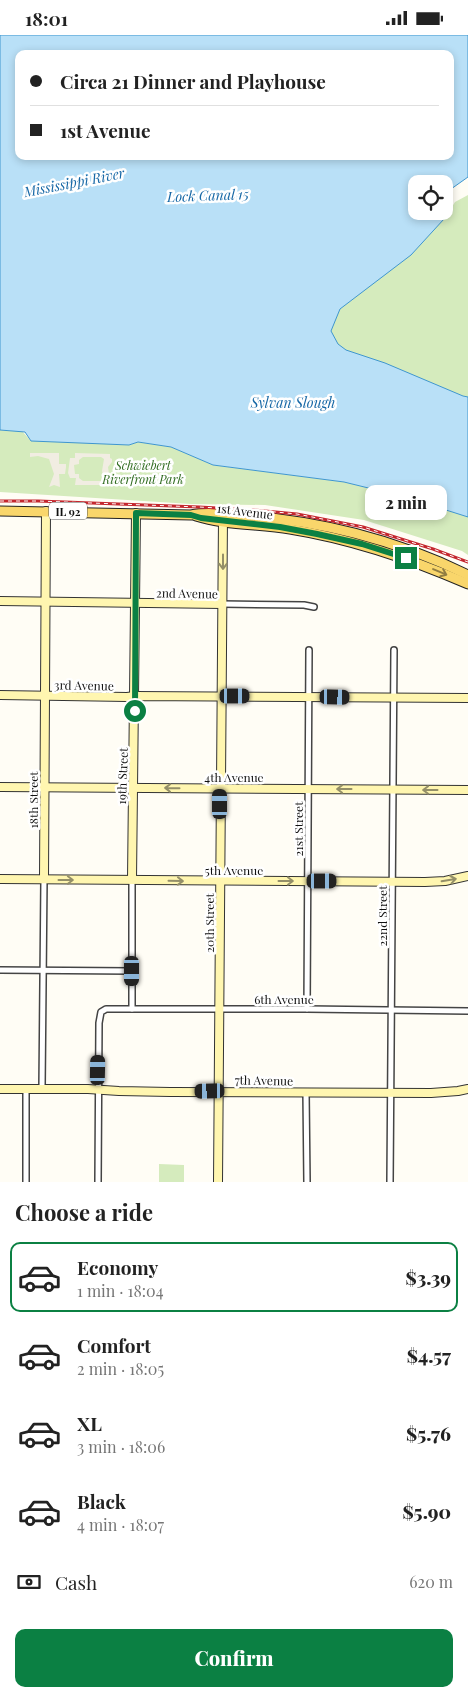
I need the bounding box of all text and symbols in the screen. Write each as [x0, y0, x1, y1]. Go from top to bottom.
text: 18:01 [25, 5, 68, 31]
text: Circa 21 Dinner and Playhouse [60, 68, 326, 94]
text: 1st Avenue [60, 117, 151, 143]
water label: Mississippi River [21, 163, 127, 201]
map controls [408, 175, 453, 220]
button: locate [408, 175, 453, 220]
water label: Lock Canal 15 [166, 184, 250, 206]
water label: Sylvan Slough [250, 393, 335, 412]
park label: Schwiebert Riverfront Park [101, 457, 184, 487]
callout: 2 min [365, 485, 447, 521]
text: 2 min [385, 492, 427, 513]
street label: 1st Avenue [216, 500, 274, 522]
road number: IL 92 [49, 503, 87, 519]
route end [395, 547, 417, 569]
one-way arrow [218, 554, 228, 570]
one-way arrow [432, 567, 447, 577]
street label: 2nd Avenue [156, 584, 218, 602]
street label: 3rd Avenue [54, 676, 114, 694]
car [220, 689, 250, 704]
car [319, 689, 350, 705]
route start [124, 700, 146, 722]
street label: 19th Street [113, 746, 131, 805]
street label: 4th Avenue [204, 769, 264, 785]
street label: 18th Street [25, 771, 41, 829]
one-way arrow [164, 783, 180, 793]
one-way arrow [336, 784, 352, 794]
one-way arrow [422, 785, 438, 795]
car [212, 789, 227, 819]
street label: 21st Street [290, 801, 306, 856]
street label: 5th Avenue [205, 862, 263, 878]
car [307, 874, 337, 889]
one-way arrow [58, 875, 74, 885]
one-way arrow [440, 875, 456, 885]
one-way arrow [168, 876, 184, 885]
one-way arrow [278, 876, 294, 886]
street label: 22nd Street [374, 885, 390, 946]
street label: 20th Street [201, 893, 217, 953]
car [124, 956, 139, 986]
street label: 6th Avenue [254, 991, 314, 1007]
car [90, 1055, 105, 1085]
street label: 7th Avenue [235, 1071, 293, 1089]
car [194, 1083, 225, 1099]
text: Choose a ride [15, 1197, 153, 1227]
text: Economy [77, 1254, 158, 1280]
icon: car [17, 1255, 62, 1300]
text: $3.39 [406, 1264, 451, 1290]
text: 1 min · 18:04 [77, 1280, 164, 1301]
text: Comfort [77, 1332, 151, 1358]
icon: car [17, 1333, 62, 1378]
text: $4.57 [407, 1342, 451, 1368]
text: 2 min · 18:05 [77, 1358, 164, 1379]
text: XL [77, 1410, 102, 1436]
icon: car [17, 1411, 62, 1456]
text: $5.76 [406, 1420, 451, 1446]
text: 3 min · 18:06 [77, 1436, 165, 1457]
text: Black [77, 1488, 126, 1514]
icon: car [17, 1489, 62, 1534]
text: $5.90 [402, 1498, 451, 1524]
text: 4 min · 18:07 [77, 1514, 164, 1535]
icon: cash [15, 1568, 43, 1596]
text: Cash [55, 1569, 97, 1595]
text: 620 m [409, 1571, 453, 1592]
button: Confirm [15, 1629, 453, 1687]

